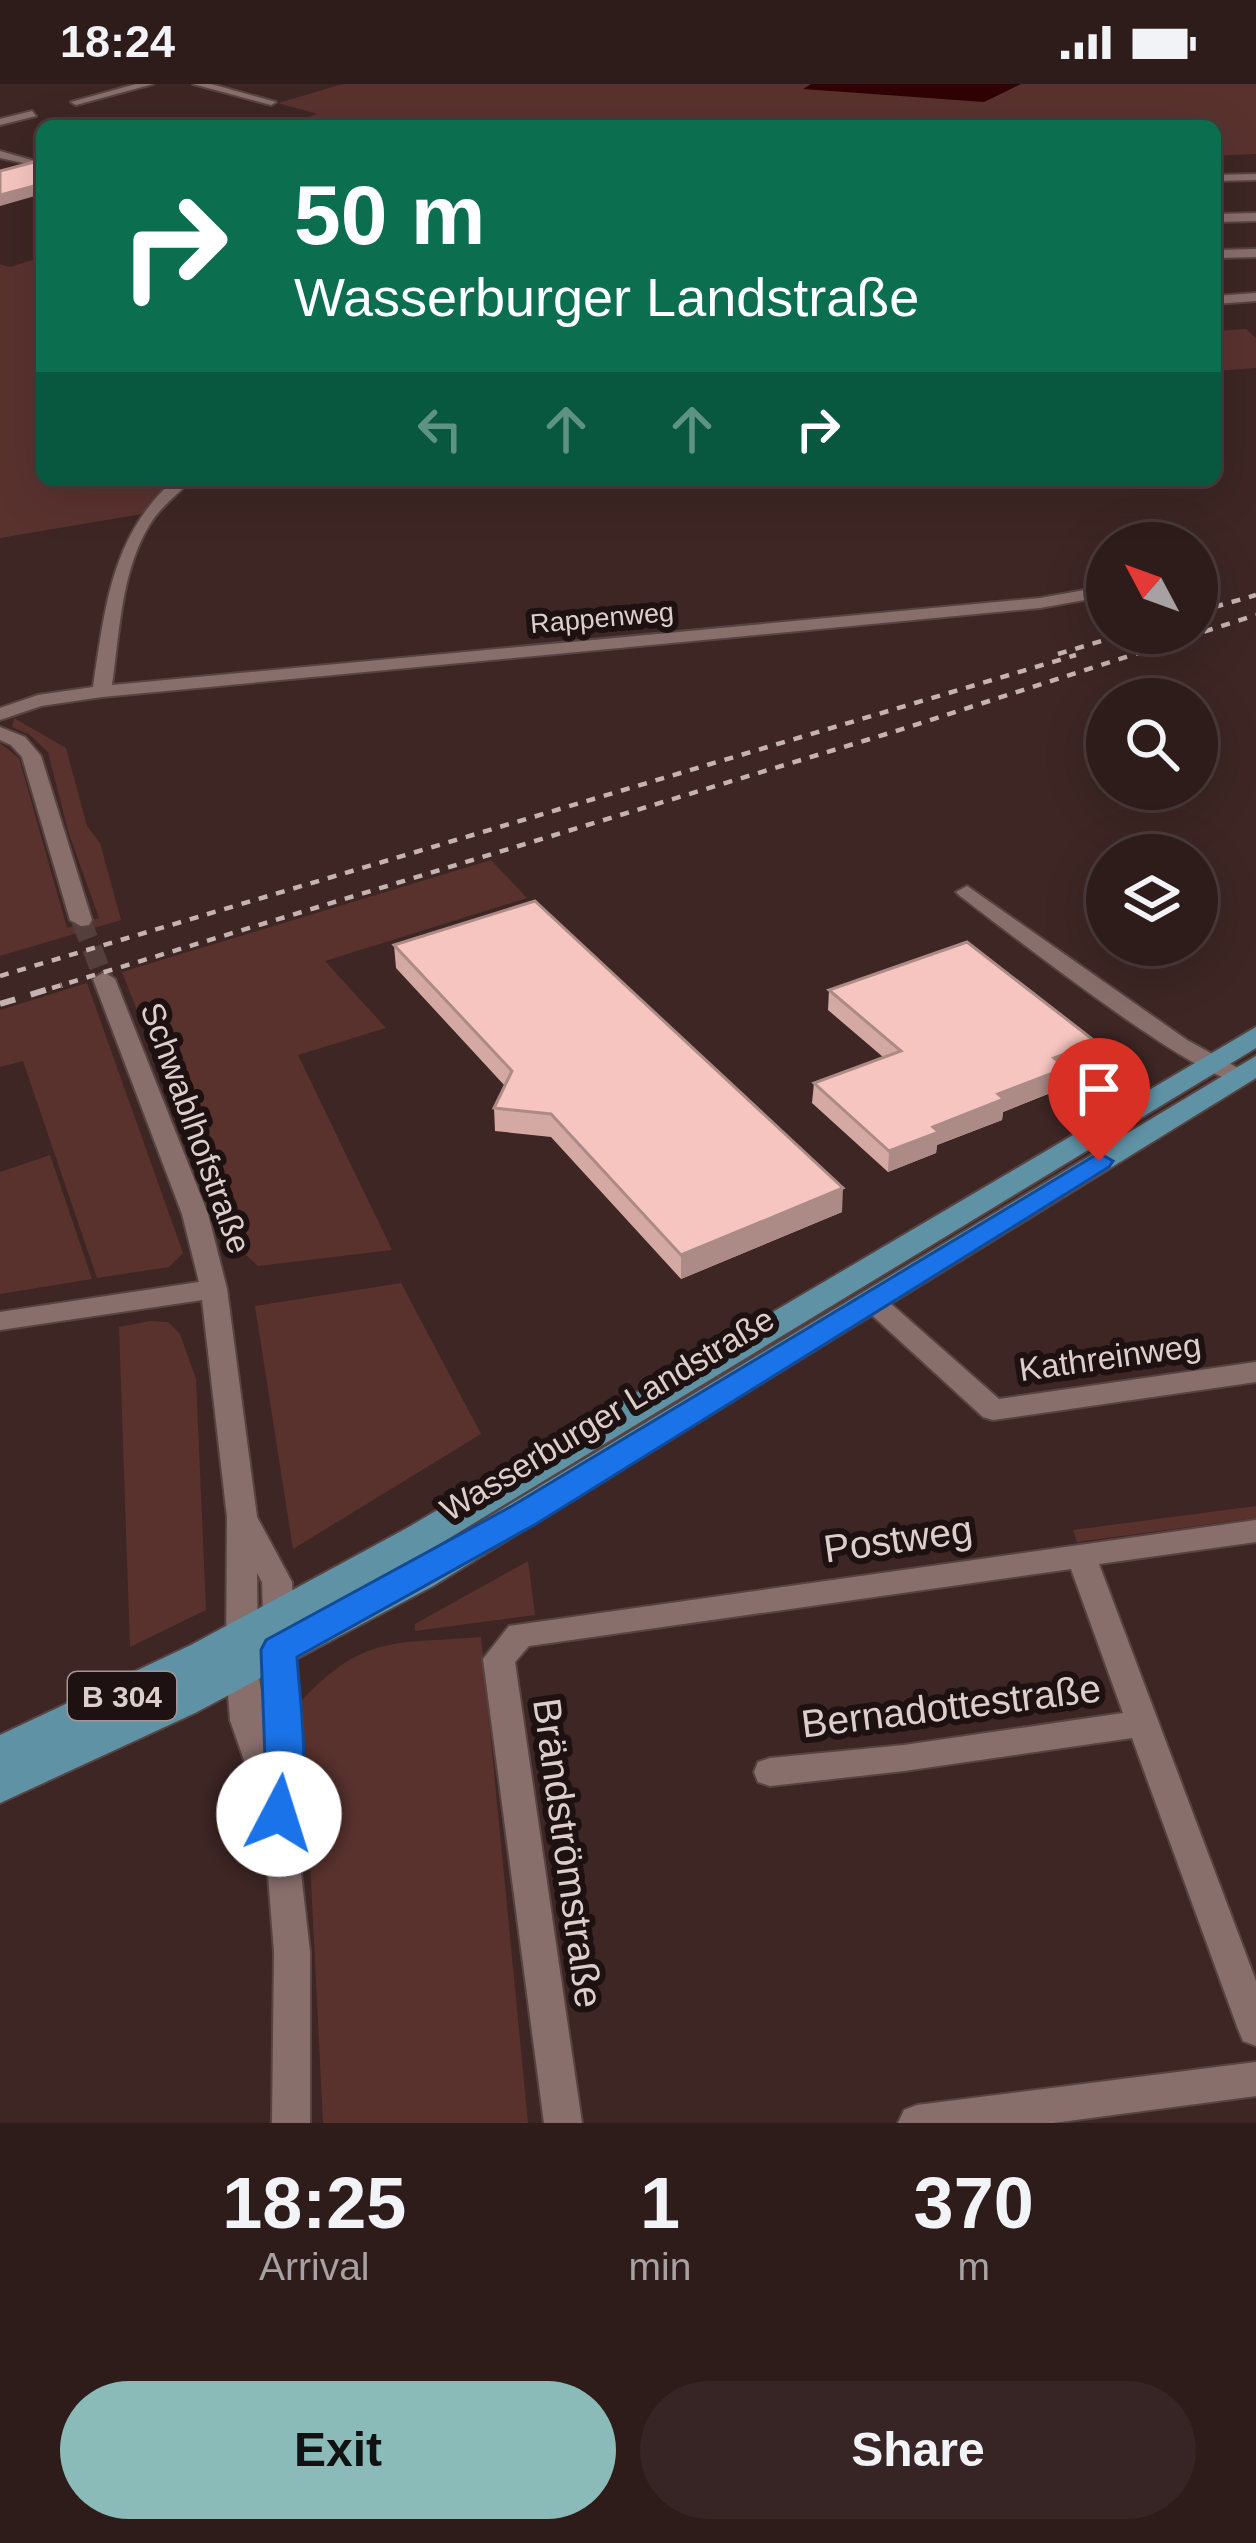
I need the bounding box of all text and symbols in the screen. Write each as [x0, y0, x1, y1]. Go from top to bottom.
text: 18:24 [60, 16, 175, 67]
icon: right [96, 168, 252, 324]
text: 50 m [294, 168, 485, 262]
text: Wasserburger Landstraße [294, 267, 919, 327]
icon: left [407, 396, 473, 462]
icon: ahead [533, 396, 599, 462]
icon: ahead [659, 396, 725, 462]
icon: right [785, 396, 851, 462]
north arrow [1086, 522, 1218, 654]
map controls [1086, 522, 1218, 966]
street label: Rappenweg [529, 597, 675, 639]
button: search [1086, 678, 1218, 810]
button: layers [1086, 834, 1218, 966]
street label: Schwablhofstraße [133, 998, 259, 1258]
pin [1048, 1038, 1150, 1161]
icon: arrive [1066, 1056, 1132, 1122]
street label: Wasserburger Landstraße [434, 1300, 780, 1528]
street label: Kathreinweg [1017, 1326, 1203, 1388]
street label: Postweg [821, 1507, 975, 1571]
street label: Bernadottestraße [799, 1666, 1103, 1746]
road number: B 304 [68, 1672, 176, 1720]
street label: Brändströmstraße [525, 1695, 611, 2011]
position arrow [216, 1751, 342, 1877]
text: 18:25 [222, 2163, 406, 2243]
text: 1 [640, 2163, 680, 2243]
text: 370 [914, 2163, 1034, 2243]
text: Arrival [259, 2245, 370, 2288]
text: min [629, 2245, 691, 2288]
text: m [957, 2245, 990, 2288]
button: Exit [60, 2381, 616, 2519]
button: Share [640, 2381, 1196, 2519]

